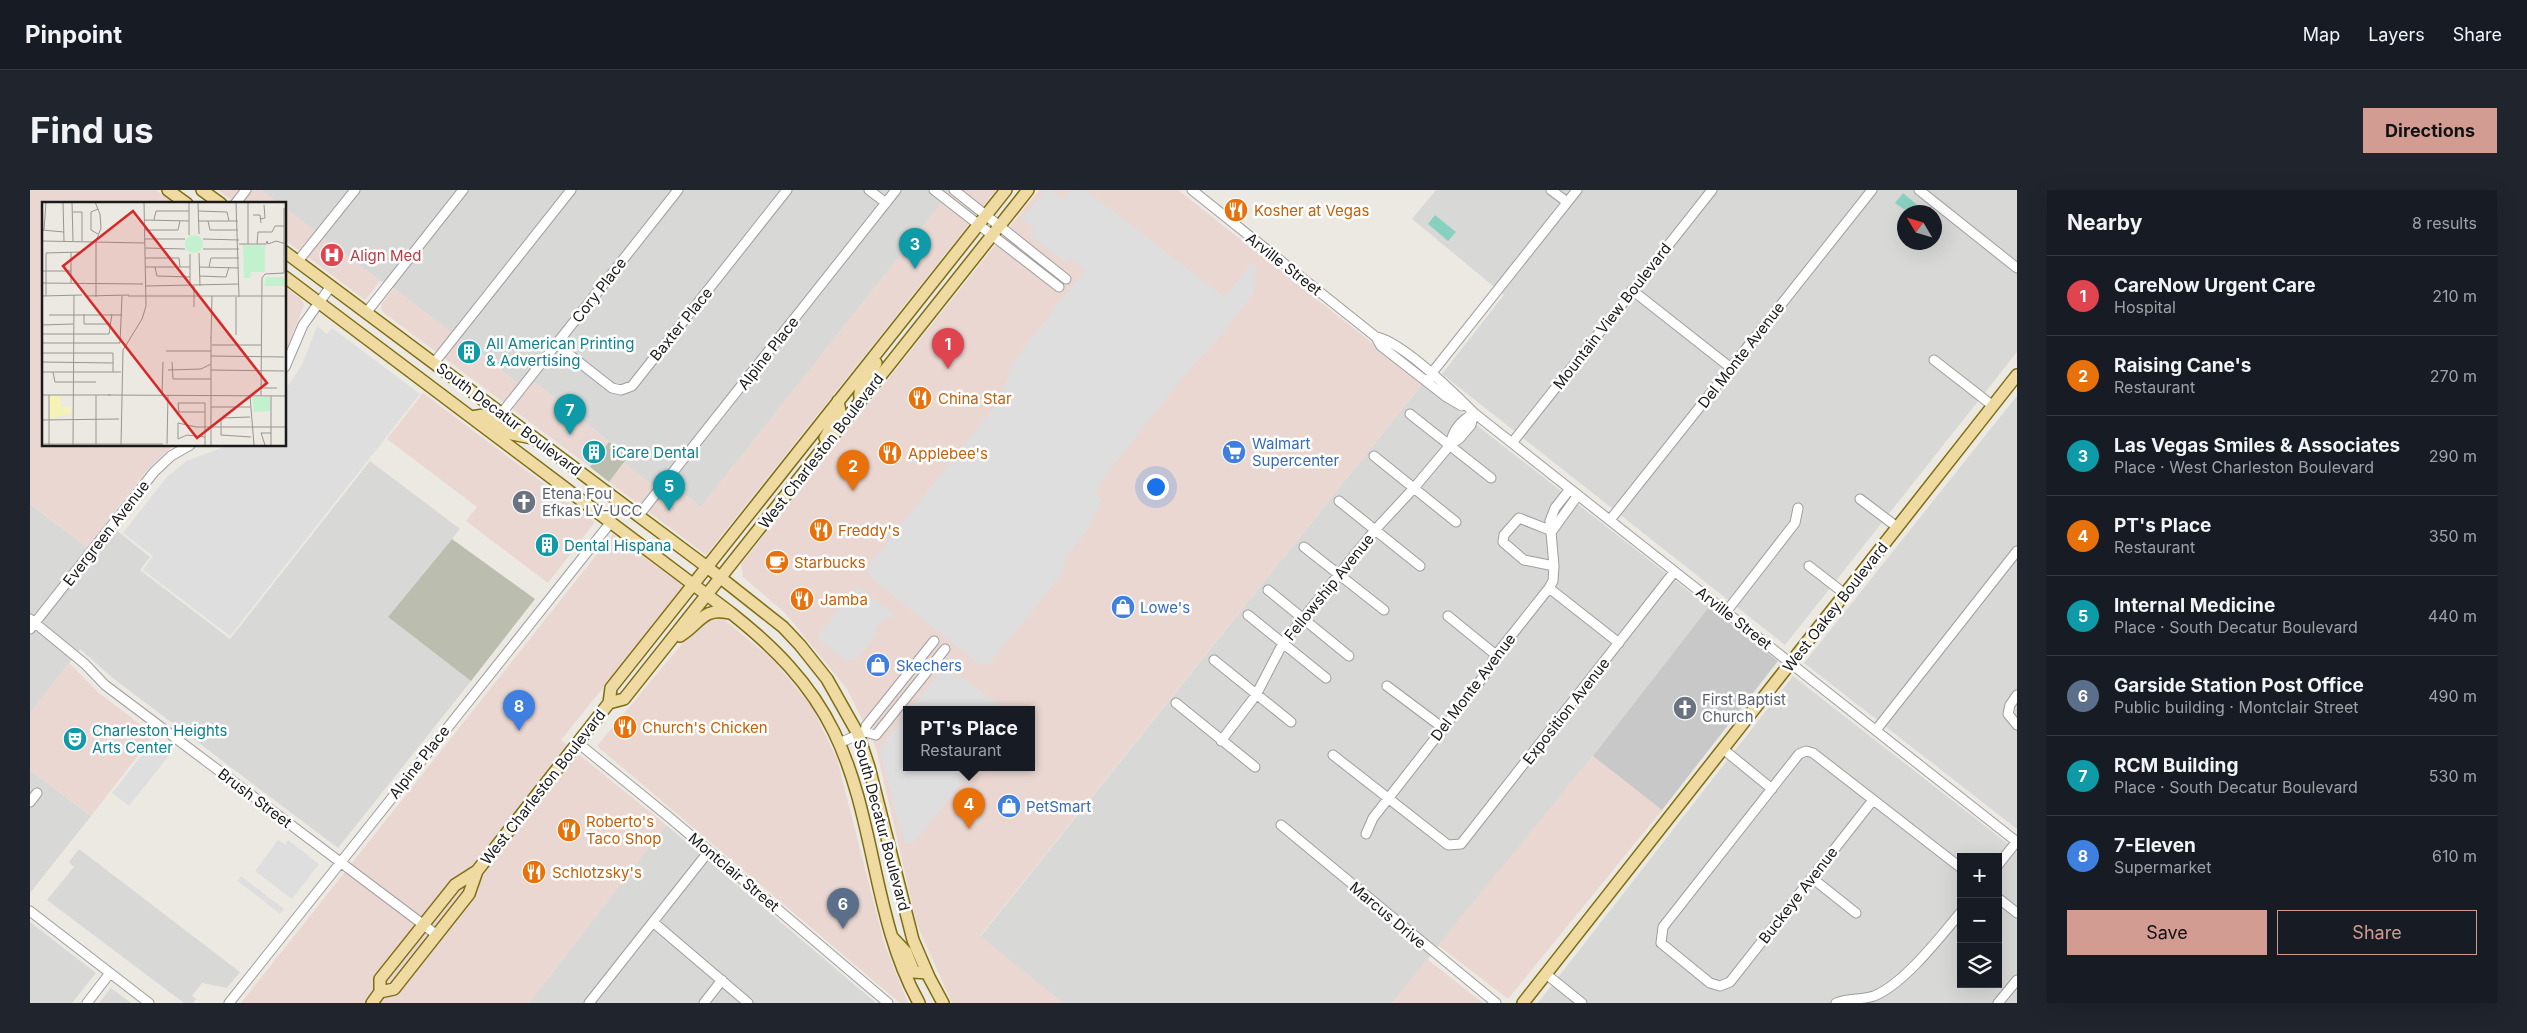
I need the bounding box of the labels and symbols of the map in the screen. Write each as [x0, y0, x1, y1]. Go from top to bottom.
restaurant icon: Kosher at Vegas [1223, 197, 1249, 223]
place label: Kosher at Vegas [1254, 201, 1369, 220]
inset map [42, 202, 286, 446]
north arrow [1897, 205, 1942, 250]
pin: 3 [899, 228, 931, 269]
street label: Arville Street [1242, 229, 1326, 300]
street label: Mountain View Boulevard [1549, 239, 1675, 393]
hospital icon: Align Med [319, 242, 345, 268]
place label: Align Med [350, 246, 421, 265]
street label: Cory Place [568, 254, 630, 326]
street label: Baxter Place [646, 283, 716, 365]
street label: Del Monte Avenue [1694, 298, 1788, 412]
street label: Alpine Place [734, 313, 802, 393]
pin: 1 [932, 328, 964, 369]
place label: All American Printing & Advertising [486, 334, 634, 370]
building icon: All American Printing & Advertising [456, 339, 482, 365]
street label: South Decatur Boulevard [433, 358, 585, 480]
street label: West Charleston Boulevard [754, 369, 888, 533]
restaurant icon: China Star [907, 385, 933, 411]
place label: China Star [938, 389, 1012, 408]
pin: 7 [554, 394, 586, 435]
place label: Walmart Supercenter [1252, 434, 1340, 470]
building icon: iCare Dental [581, 439, 607, 465]
supermarket icon: Walmart Supercenter [1221, 439, 1247, 465]
restaurant icon: Applebee's [877, 440, 903, 466]
place label: iCare Dental [612, 443, 699, 462]
place label: Applebee's [908, 444, 988, 463]
pin: 2 [837, 450, 869, 491]
pin: 5 [653, 470, 685, 511]
your location [1143, 474, 1169, 500]
street label: Evergreen Avenue [59, 476, 153, 590]
place label: Etena Fou Efkas LV-UCC [542, 484, 642, 520]
church icon: Etena Fou Efkas LV-UCC [511, 489, 537, 515]
restaurant icon: Freddy's [808, 517, 834, 543]
place label: Freddy's [838, 521, 900, 540]
street label: Fellowship Avenue [1280, 530, 1378, 644]
building icon: Dental Hispana [534, 532, 560, 558]
place label: Dental Hispana [564, 536, 671, 555]
street label: West Oakey Boulevard [1778, 538, 1892, 676]
cafe icon: Starbucks [764, 549, 790, 575]
place label: Starbucks [794, 553, 866, 572]
street label: Arville Street [1692, 583, 1776, 654]
restaurant icon: Jamba [789, 586, 815, 612]
place label: Jamba [820, 590, 868, 609]
shop icon: Lowe's [1110, 594, 1136, 620]
place label: Lowe's [1140, 598, 1190, 617]
street label: Del Monte Avenue [1427, 630, 1519, 744]
shop icon: Skechers [865, 652, 891, 678]
street label: Exposition Avenue [1518, 654, 1614, 768]
place label: Skechers [896, 656, 962, 675]
pin: 8 [503, 690, 535, 731]
place label: First Baptist Church [1702, 690, 1786, 726]
church icon: First Baptist Church [1672, 695, 1698, 721]
street label: West Charleston Boulevard [476, 705, 610, 869]
restaurant icon: Church's Chicken [612, 714, 638, 740]
place label: Church's Chicken [642, 718, 768, 737]
place label: Charleston Heights Arts Center [92, 721, 228, 757]
street label: Alpine Place [385, 722, 453, 802]
theatre icon: Charleston Heights Arts Center [62, 726, 88, 752]
street label: South Decatur Boulevard [850, 737, 914, 913]
street label: Brush Street [214, 764, 296, 832]
pin: 4 [953, 788, 985, 829]
shop icon: PetSmart [996, 793, 1022, 819]
place label: PetSmart [1026, 797, 1091, 816]
place label: Roberto's Taco Shop [586, 812, 661, 848]
restaurant icon: Roberto's Taco Shop [556, 817, 582, 843]
street label: Montclair Street [685, 829, 783, 916]
street label: Buckeye Avenue [1754, 843, 1842, 947]
restaurant icon: Schlotzsky's [521, 859, 547, 885]
place label: Schlotzsky's [552, 863, 642, 882]
street label: Marcus Drive [1346, 877, 1430, 953]
pin: 6 [827, 888, 859, 929]

